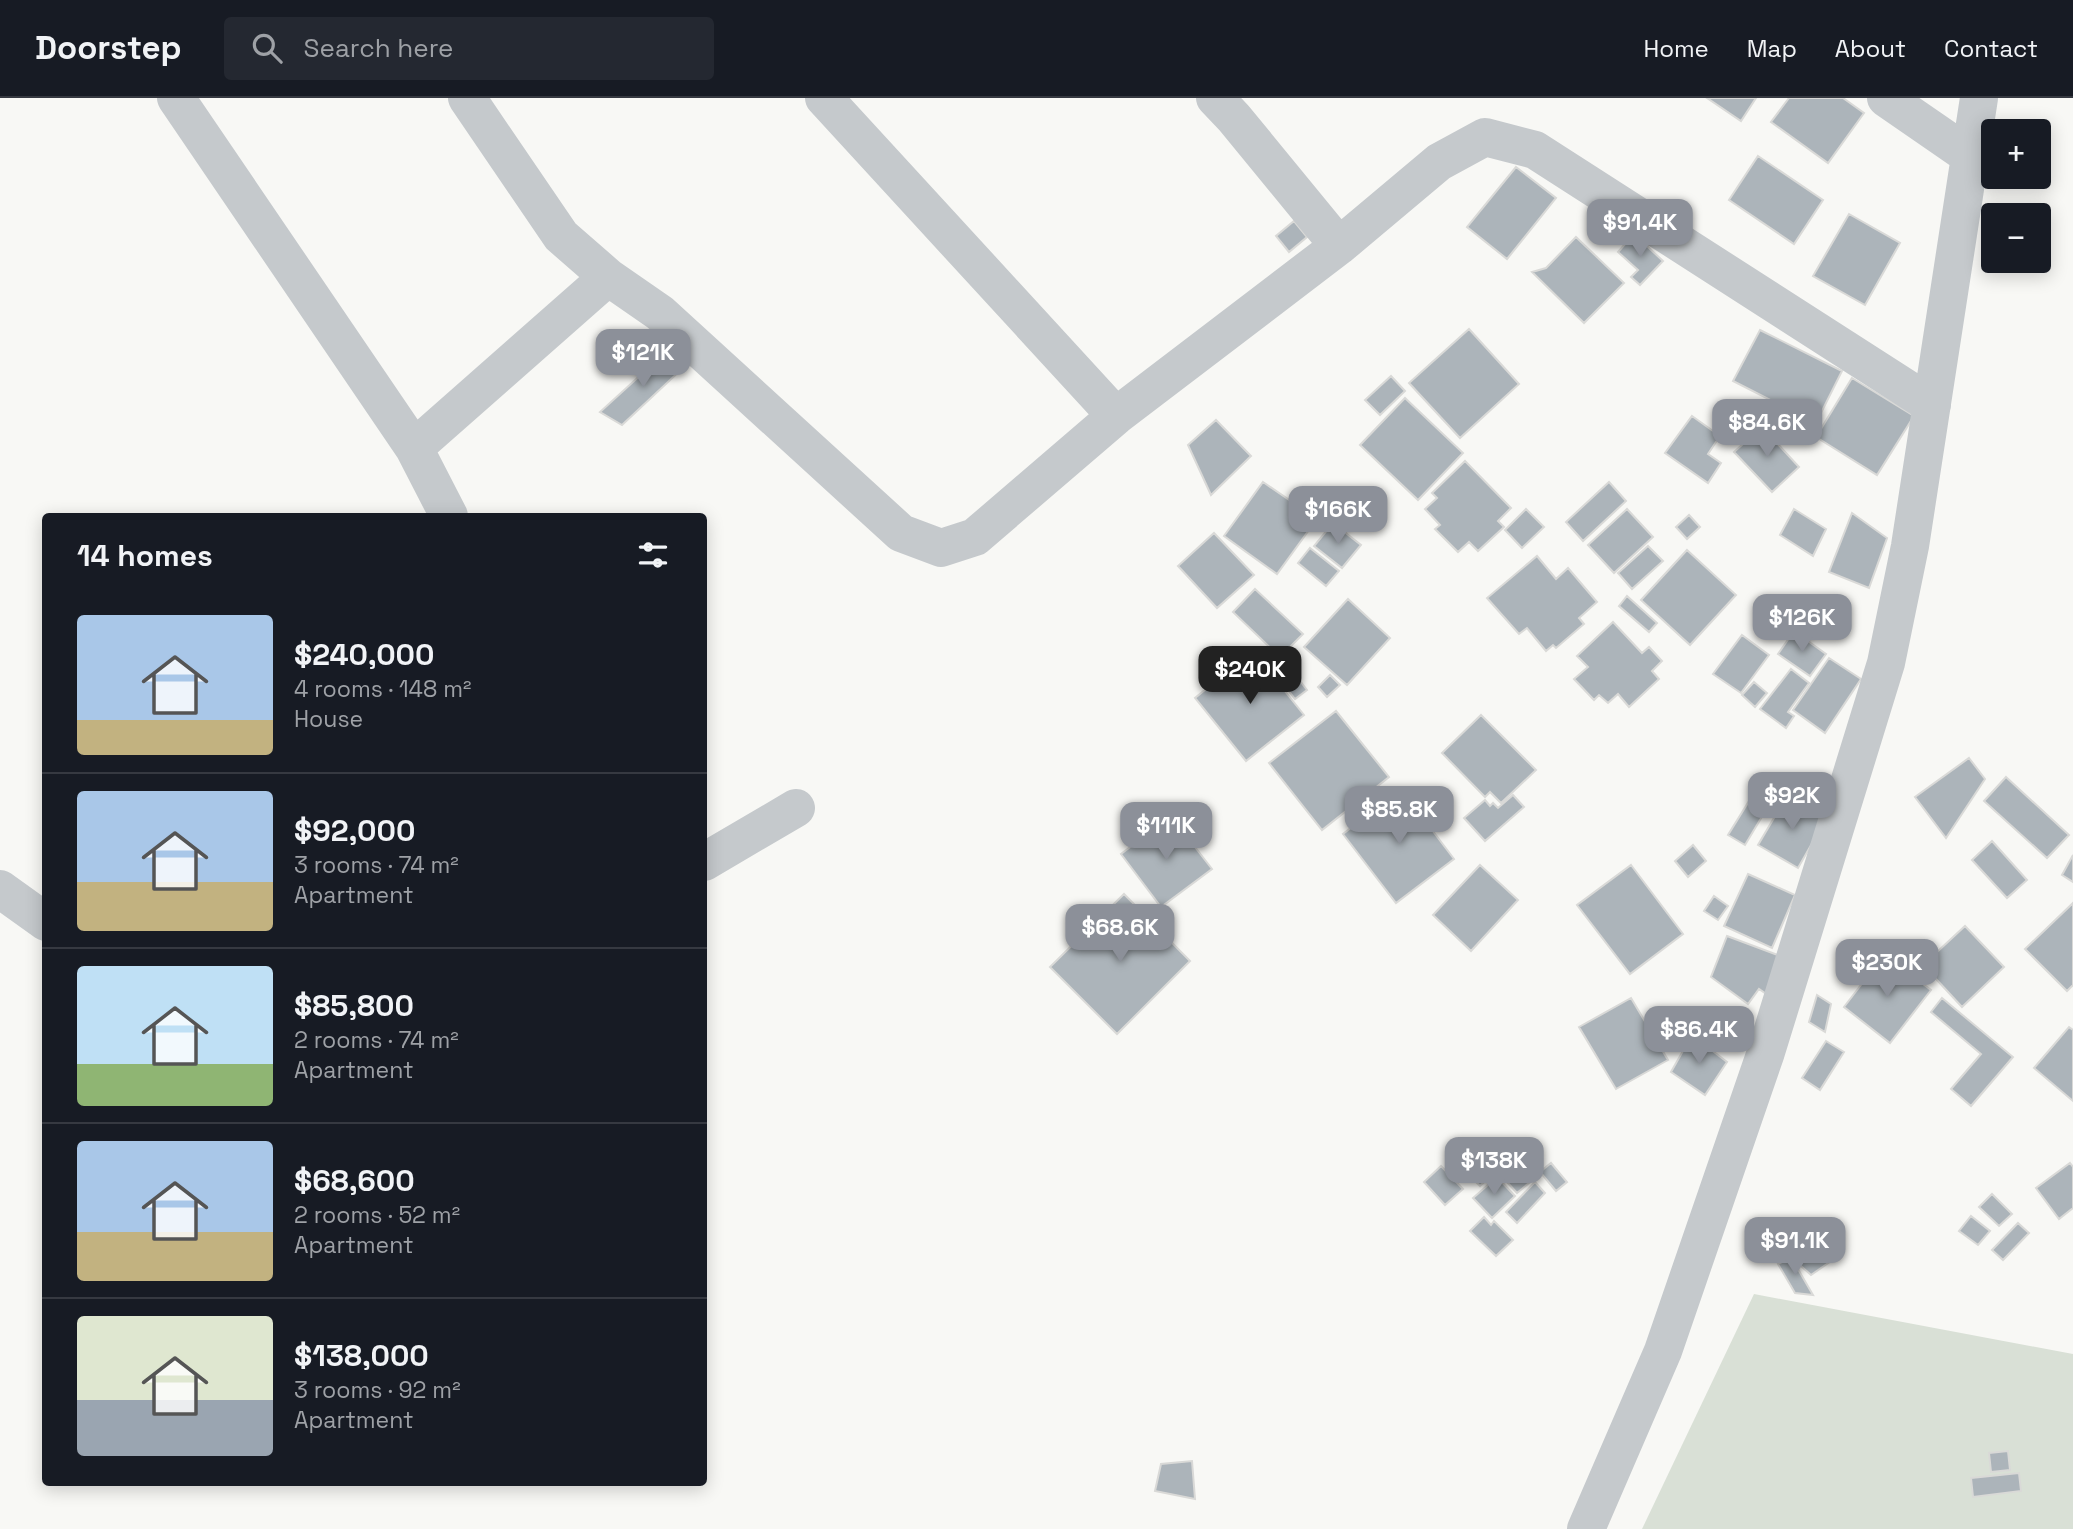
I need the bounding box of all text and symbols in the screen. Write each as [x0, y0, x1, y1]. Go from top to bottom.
search box [224, 17, 714, 80]
text: Doorstep [35, 27, 182, 69]
icon: search [248, 29, 286, 67]
text: Search here [304, 31, 453, 65]
text: Home [1643, 33, 1709, 64]
text: Map [1747, 33, 1797, 64]
text: About [1835, 33, 1906, 64]
text: Contact [1944, 33, 2038, 64]
map controls [1981, 119, 2051, 273]
button: + [1981, 119, 2051, 189]
pin: $91.4K [1583, 200, 1697, 259]
button: − [1981, 203, 2051, 273]
text: $91.4K [1603, 207, 1677, 237]
pin: $121K [594, 330, 692, 389]
text: $121K [612, 337, 674, 367]
pin: $84.6K [1710, 400, 1824, 459]
text: $84.6K [1728, 407, 1806, 437]
pin: $166K [1289, 486, 1387, 546]
text: $166K [1304, 494, 1372, 524]
text: 14 homes [77, 536, 213, 575]
icon: filters [634, 536, 672, 574]
pin: $126K [1753, 594, 1851, 654]
text: $126K [1769, 602, 1835, 632]
text: $240,000 [294, 635, 434, 674]
icon: home [133, 643, 217, 727]
pin: $240K [1201, 646, 1299, 706]
text: $240K [1214, 654, 1286, 684]
text: 4 rooms · 148 m² [294, 674, 471, 704]
text: House [294, 704, 363, 734]
pin: $92K [1751, 772, 1833, 832]
text: $92K [1764, 780, 1820, 810]
pin: $85.8K [1342, 786, 1456, 846]
text: $85.8K [1361, 794, 1437, 824]
pin: $111K [1117, 802, 1215, 862]
text: $111K [1136, 810, 1196, 840]
text: $92,000 [294, 811, 415, 850]
icon: home [133, 819, 217, 903]
text: 3 rooms · 74 m² [294, 850, 459, 880]
text: Apartment [294, 880, 414, 910]
pin: $68.6K [1063, 904, 1177, 964]
text: $68.6K [1081, 912, 1159, 942]
pin: $230K [1838, 940, 1936, 999]
text: $230K [1852, 947, 1922, 977]
text: $85,800 [294, 986, 414, 1025]
icon: home [133, 994, 217, 1078]
pin: $86.4K [1642, 1006, 1756, 1066]
text: $86.4K [1660, 1014, 1738, 1044]
text: 2 rooms · 74 m² [294, 1025, 459, 1055]
text: Apartment [294, 1055, 414, 1085]
pin: $138K [1445, 1138, 1543, 1197]
text: $138K [1461, 1145, 1527, 1175]
text: $68,600 [294, 1161, 415, 1200]
icon: home [133, 1169, 217, 1253]
text: 2 rooms · 52 m² [294, 1200, 460, 1230]
pin: $91.1K [1738, 1218, 1852, 1277]
text: $91.1K [1761, 1225, 1830, 1255]
text: Apartment [294, 1230, 414, 1260]
text: $138,000 [294, 1336, 429, 1375]
icon: home [133, 1344, 217, 1428]
text: 3 rooms · 92 m² [294, 1375, 461, 1405]
text: Apartment [294, 1405, 414, 1435]

